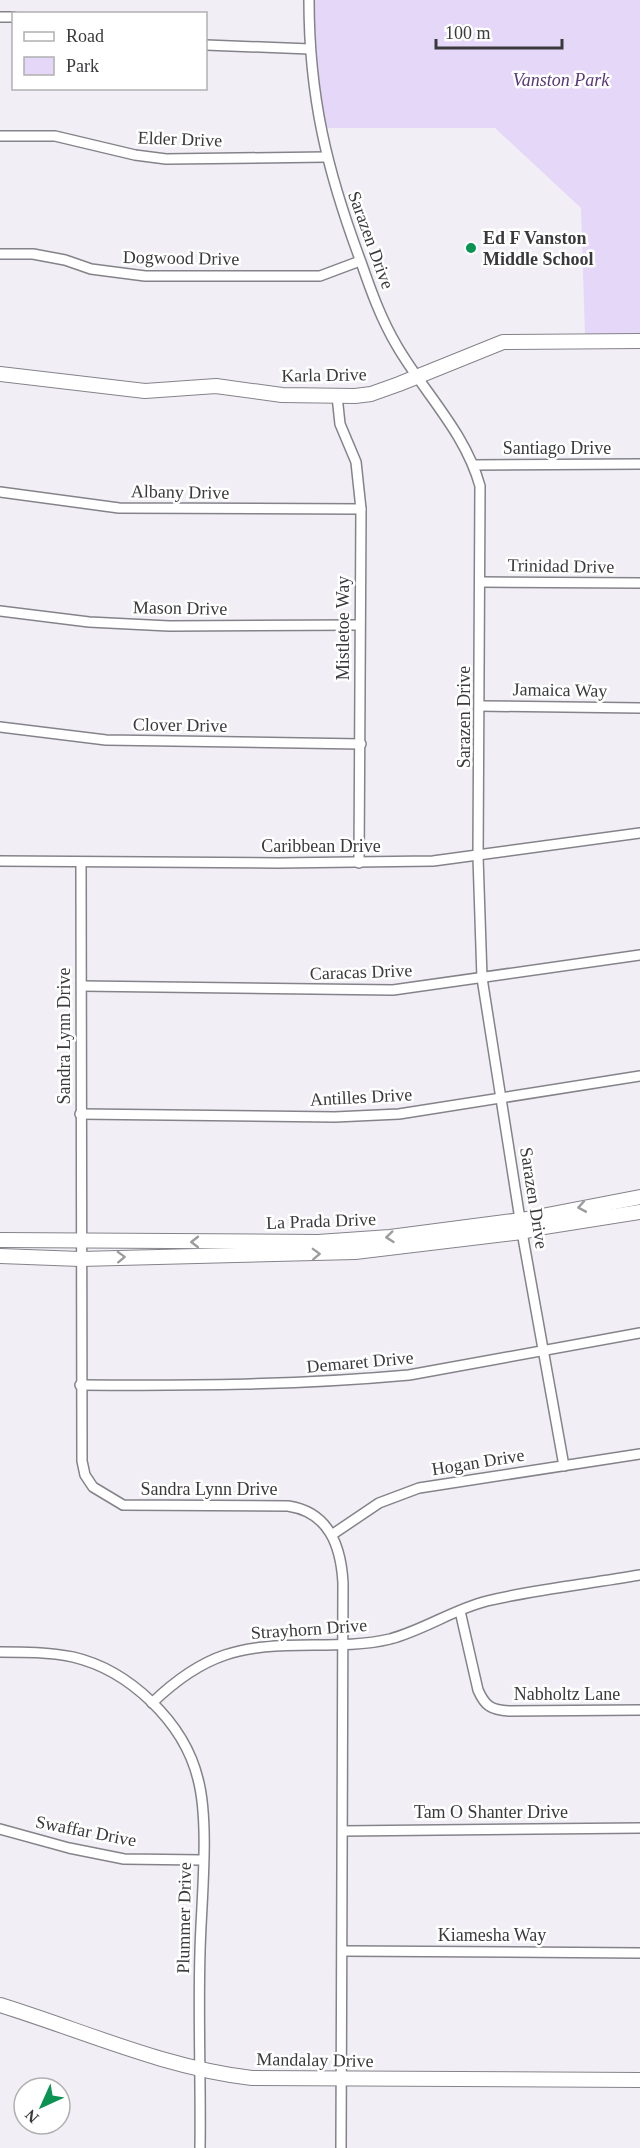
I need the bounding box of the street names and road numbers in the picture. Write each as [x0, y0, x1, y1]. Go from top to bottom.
street label: Elder Drive [137, 128, 223, 150]
street label: Sarazen Drive [344, 188, 398, 292]
street label: Dogwood Drive [123, 247, 239, 269]
street label: Karla Drive [281, 364, 367, 386]
street label: Santiago Drive [503, 438, 611, 458]
street label: Albany Drive [131, 481, 229, 503]
street label: Trinidad Drive [507, 555, 615, 577]
street label: Mistletoe Way [333, 576, 353, 680]
street label: Mason Drive [133, 597, 227, 619]
street label: Sarazen Drive [454, 666, 474, 768]
street label: Jamaica Way [512, 679, 608, 701]
street label: Clover Drive [133, 714, 227, 736]
street label: Caribbean Drive [261, 836, 381, 856]
street label: Caracas Drive [309, 960, 413, 984]
street label: Sandra Lynn Drive [54, 968, 74, 1104]
street label: Antilles Drive [309, 1084, 413, 1110]
street label: Sarazen Drive [516, 1146, 552, 1250]
street label: La Prada Drive [266, 1209, 376, 1233]
street label: Demaret Drive [306, 1347, 414, 1377]
street label: Hogan Drive [430, 1445, 526, 1479]
street label: Sandra Lynn Drive [141, 1479, 277, 1499]
street label: Strayhorn Drive [250, 1615, 368, 1643]
street label: Nabholtz Lane [514, 1684, 620, 1704]
street label: Tam O Shanter Drive [414, 1802, 568, 1822]
street label: Swaffar Drive [34, 1811, 138, 1851]
street label: Plummer Drive [173, 1862, 195, 1974]
street label: Kiamesha Way [438, 1925, 546, 1945]
street label: Mandalay Drive [256, 2049, 374, 2071]

